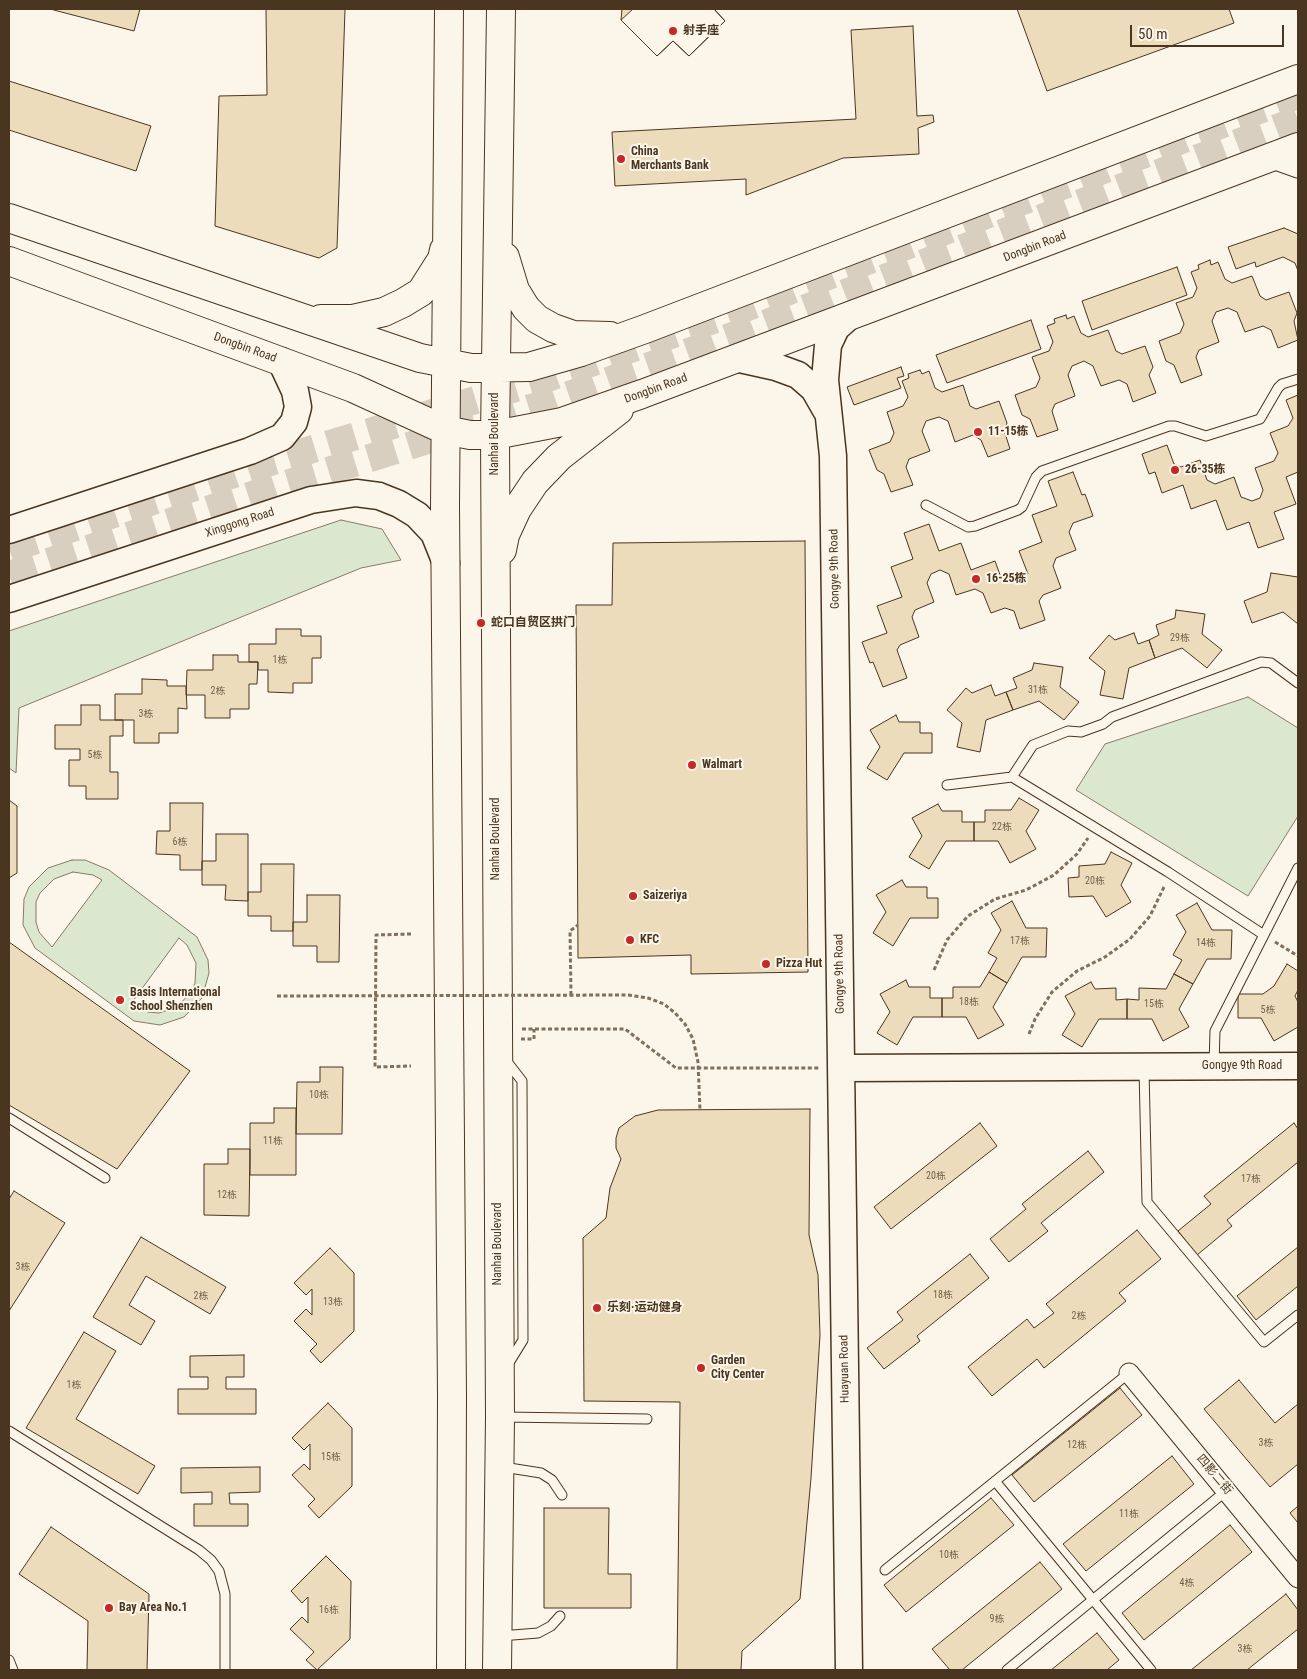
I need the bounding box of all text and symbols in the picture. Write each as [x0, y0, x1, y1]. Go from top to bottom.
scale bar [1132, 15, 1286, 47]
place label: 射手座 [683, 24, 719, 38]
marker: 射手座 [667, 25, 679, 37]
text: 50 m [1138, 25, 1168, 43]
place label: China Merchants Bank [631, 145, 709, 173]
marker: China Merchants Bank [615, 153, 627, 165]
street label: Dongbin Road [1002, 228, 1068, 266]
street label: Dongbin Road [212, 330, 278, 366]
street label: Dongbin Road [623, 371, 689, 407]
street label: Nanhai Boulevard [488, 392, 502, 476]
place label: 11-15栋 [988, 425, 1029, 439]
marker: 11-15栋 [972, 426, 984, 438]
place label: 26-35栋 [1185, 463, 1226, 477]
marker: 26-35栋 [1169, 464, 1181, 476]
street label: Xinggong Road [204, 505, 276, 541]
street label: Gongye 9th Road [827, 529, 843, 609]
place label: 16-25栋 [986, 572, 1027, 586]
marker: 16-25栋 [970, 573, 982, 585]
place label: 蛇口自贸区拱门 [491, 616, 575, 630]
marker: 蛇口自贸区拱门 [475, 617, 487, 629]
house number: 29栋 [1170, 632, 1190, 644]
house number: 1栋 [273, 654, 287, 666]
house number: 31栋 [1028, 684, 1048, 696]
house number: 2栋 [211, 685, 225, 697]
house number: 3栋 [139, 708, 153, 720]
house number: 5栋 [88, 749, 102, 761]
place label: Walmart [702, 758, 742, 772]
marker: Walmart [686, 759, 698, 771]
street label: Nanhai Boulevard [489, 797, 503, 881]
house number: 22栋 [992, 821, 1012, 833]
house number: 6栋 [173, 836, 187, 848]
house number: 20栋 [1085, 875, 1105, 887]
place label: Saizeriya [643, 889, 687, 903]
marker: Saizeriya [627, 890, 639, 902]
place label: KFC [640, 933, 659, 947]
marker: KFC [624, 934, 636, 946]
street label: Gongye 9th Road [832, 934, 848, 1014]
house number: 17栋 [1010, 935, 1030, 947]
house number: 14栋 [1196, 937, 1216, 949]
place label: Pizza Hut [776, 957, 822, 971]
marker: Pizza Hut [760, 958, 772, 970]
place label: Basis International School Shenzhen [130, 986, 220, 1014]
marker: Basis International School Shenzhen [114, 994, 126, 1006]
house number: 18栋 [959, 996, 979, 1008]
house number: 15栋 [1144, 998, 1164, 1010]
house number: 5栋 [1261, 1004, 1275, 1016]
street label: Gongye 9th Road [1202, 1059, 1282, 1073]
house number: 10栋 [309, 1089, 329, 1101]
house number: 11栋 [263, 1135, 283, 1147]
house number: 20栋 [926, 1170, 946, 1182]
house number: 17栋 [1241, 1173, 1261, 1185]
house number: 12栋 [217, 1189, 237, 1201]
street label: Nanhai Boulevard [491, 1202, 505, 1286]
house number: 3栋 [16, 1261, 30, 1273]
house number: 18栋 [933, 1289, 953, 1301]
house number: 2栋 [194, 1290, 208, 1302]
house number: 13栋 [323, 1296, 343, 1308]
place label: 乐刻·运动健身 [607, 1301, 682, 1315]
marker: 乐刻·运动健身 [591, 1302, 603, 1314]
house number: 2栋 [1072, 1310, 1086, 1322]
street label: Huayuan Road [837, 1335, 853, 1403]
place label: Garden City Center [711, 1354, 765, 1382]
marker: Garden City Center [695, 1362, 707, 1374]
house number: 1栋 [67, 1379, 81, 1391]
house number: 3栋 [1259, 1437, 1273, 1449]
house number: 12栋 [1067, 1439, 1087, 1451]
house number: 15栋 [321, 1451, 341, 1463]
street label: 四影二街 [1193, 1452, 1235, 1498]
house number: 11栋 [1119, 1508, 1139, 1520]
house number: 10栋 [939, 1549, 959, 1561]
house number: 4栋 [1180, 1577, 1194, 1589]
place label: Bay Area No.1 [119, 1601, 187, 1615]
marker: Bay Area No.1 [103, 1602, 115, 1614]
house number: 16栋 [319, 1604, 339, 1616]
house number: 9栋 [990, 1613, 1004, 1625]
house number: 3栋 [1238, 1643, 1252, 1655]

